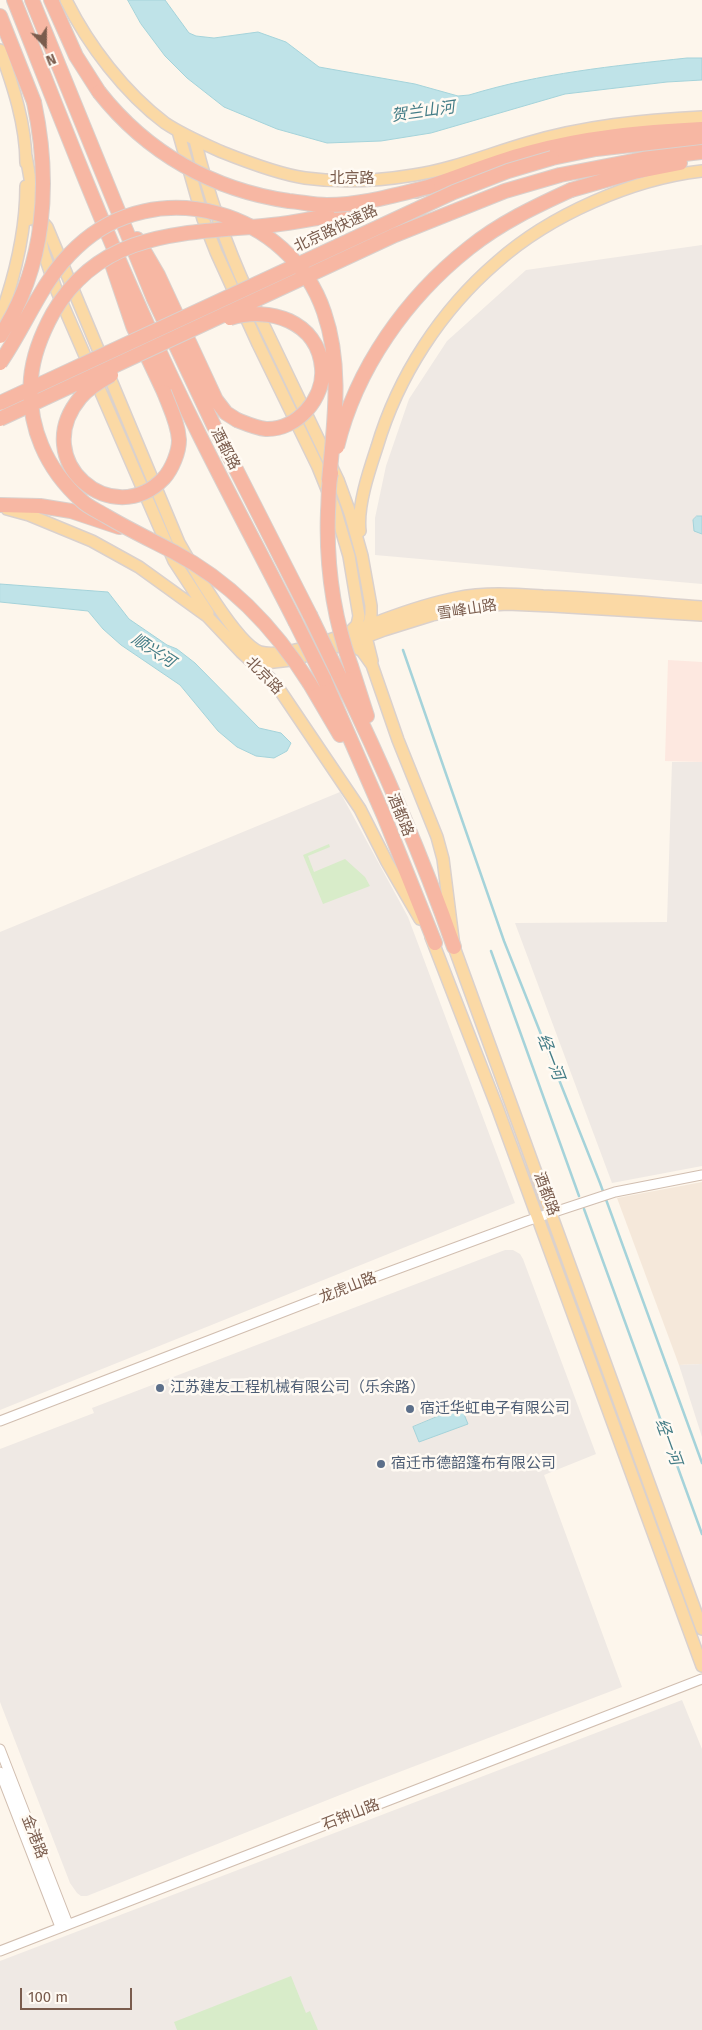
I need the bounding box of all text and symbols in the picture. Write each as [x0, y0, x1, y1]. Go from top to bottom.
north arrow [20, 20, 70, 70]
text: N [43, 50, 58, 69]
water label: 贺兰山河 [390, 98, 456, 126]
street label: 北京路 [330, 170, 374, 188]
street label: 北京路快速路 [291, 202, 381, 256]
street label: 酒都路 [207, 425, 243, 473]
street label: 雪峰山路 [436, 596, 498, 624]
water label: 顺兴河 [128, 630, 178, 672]
street label: 北京路 [242, 654, 286, 698]
street label: 酒都路 [383, 791, 417, 839]
water label: 经一河 [532, 1031, 568, 1083]
street label: 酒都路 [530, 1170, 562, 1218]
street label: 龙虎山路 [317, 1269, 379, 1307]
place label: 江苏建友工程机械有限公司（乐余路） [170, 1379, 425, 1397]
marker: 江苏建友工程机械有限公司（乐余路） [154, 1382, 166, 1394]
place label: 宿迁华虹电子有限公司 [420, 1400, 570, 1418]
marker: 宿迁华虹电子有限公司 [404, 1403, 416, 1415]
water label: 经一河 [651, 1416, 685, 1468]
place label: 宿迁市德韶篷布有限公司 [391, 1455, 556, 1473]
marker: 宿迁市德韶篷布有限公司 [375, 1458, 387, 1470]
street label: 石钟山路 [320, 1796, 382, 1834]
street label: 金港路 [18, 1813, 50, 1861]
scale bar [22, 1978, 135, 2010]
text: 100 m [28, 1988, 68, 2006]

